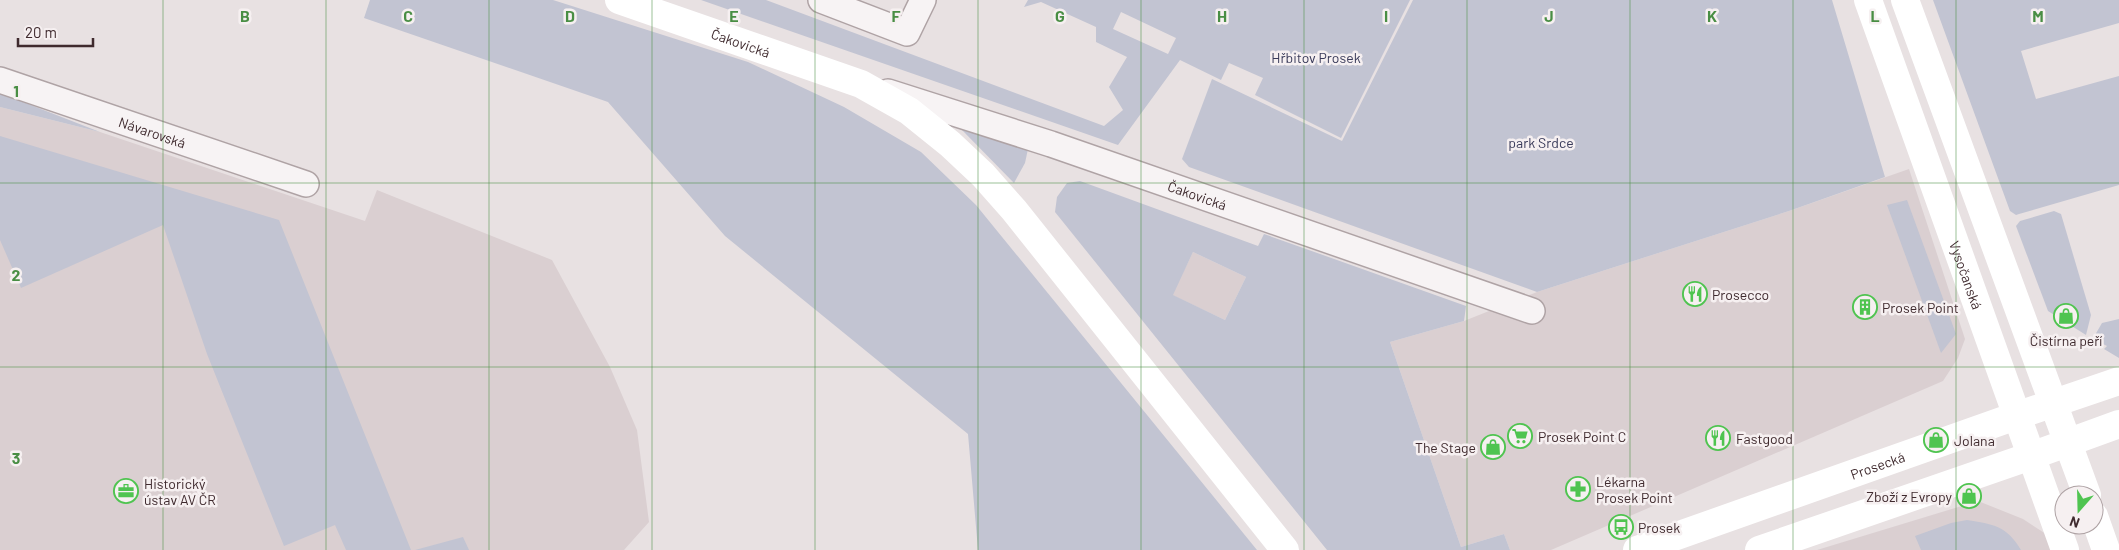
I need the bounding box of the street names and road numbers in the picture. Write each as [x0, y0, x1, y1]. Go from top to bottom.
street label: Čakovická [709, 24, 773, 60]
street label: Návarovská [117, 113, 188, 151]
street label: Čakovická [1166, 177, 1229, 213]
street label: Vysočanská [1946, 238, 1986, 311]
street label: Prosecká [1848, 448, 1907, 482]

